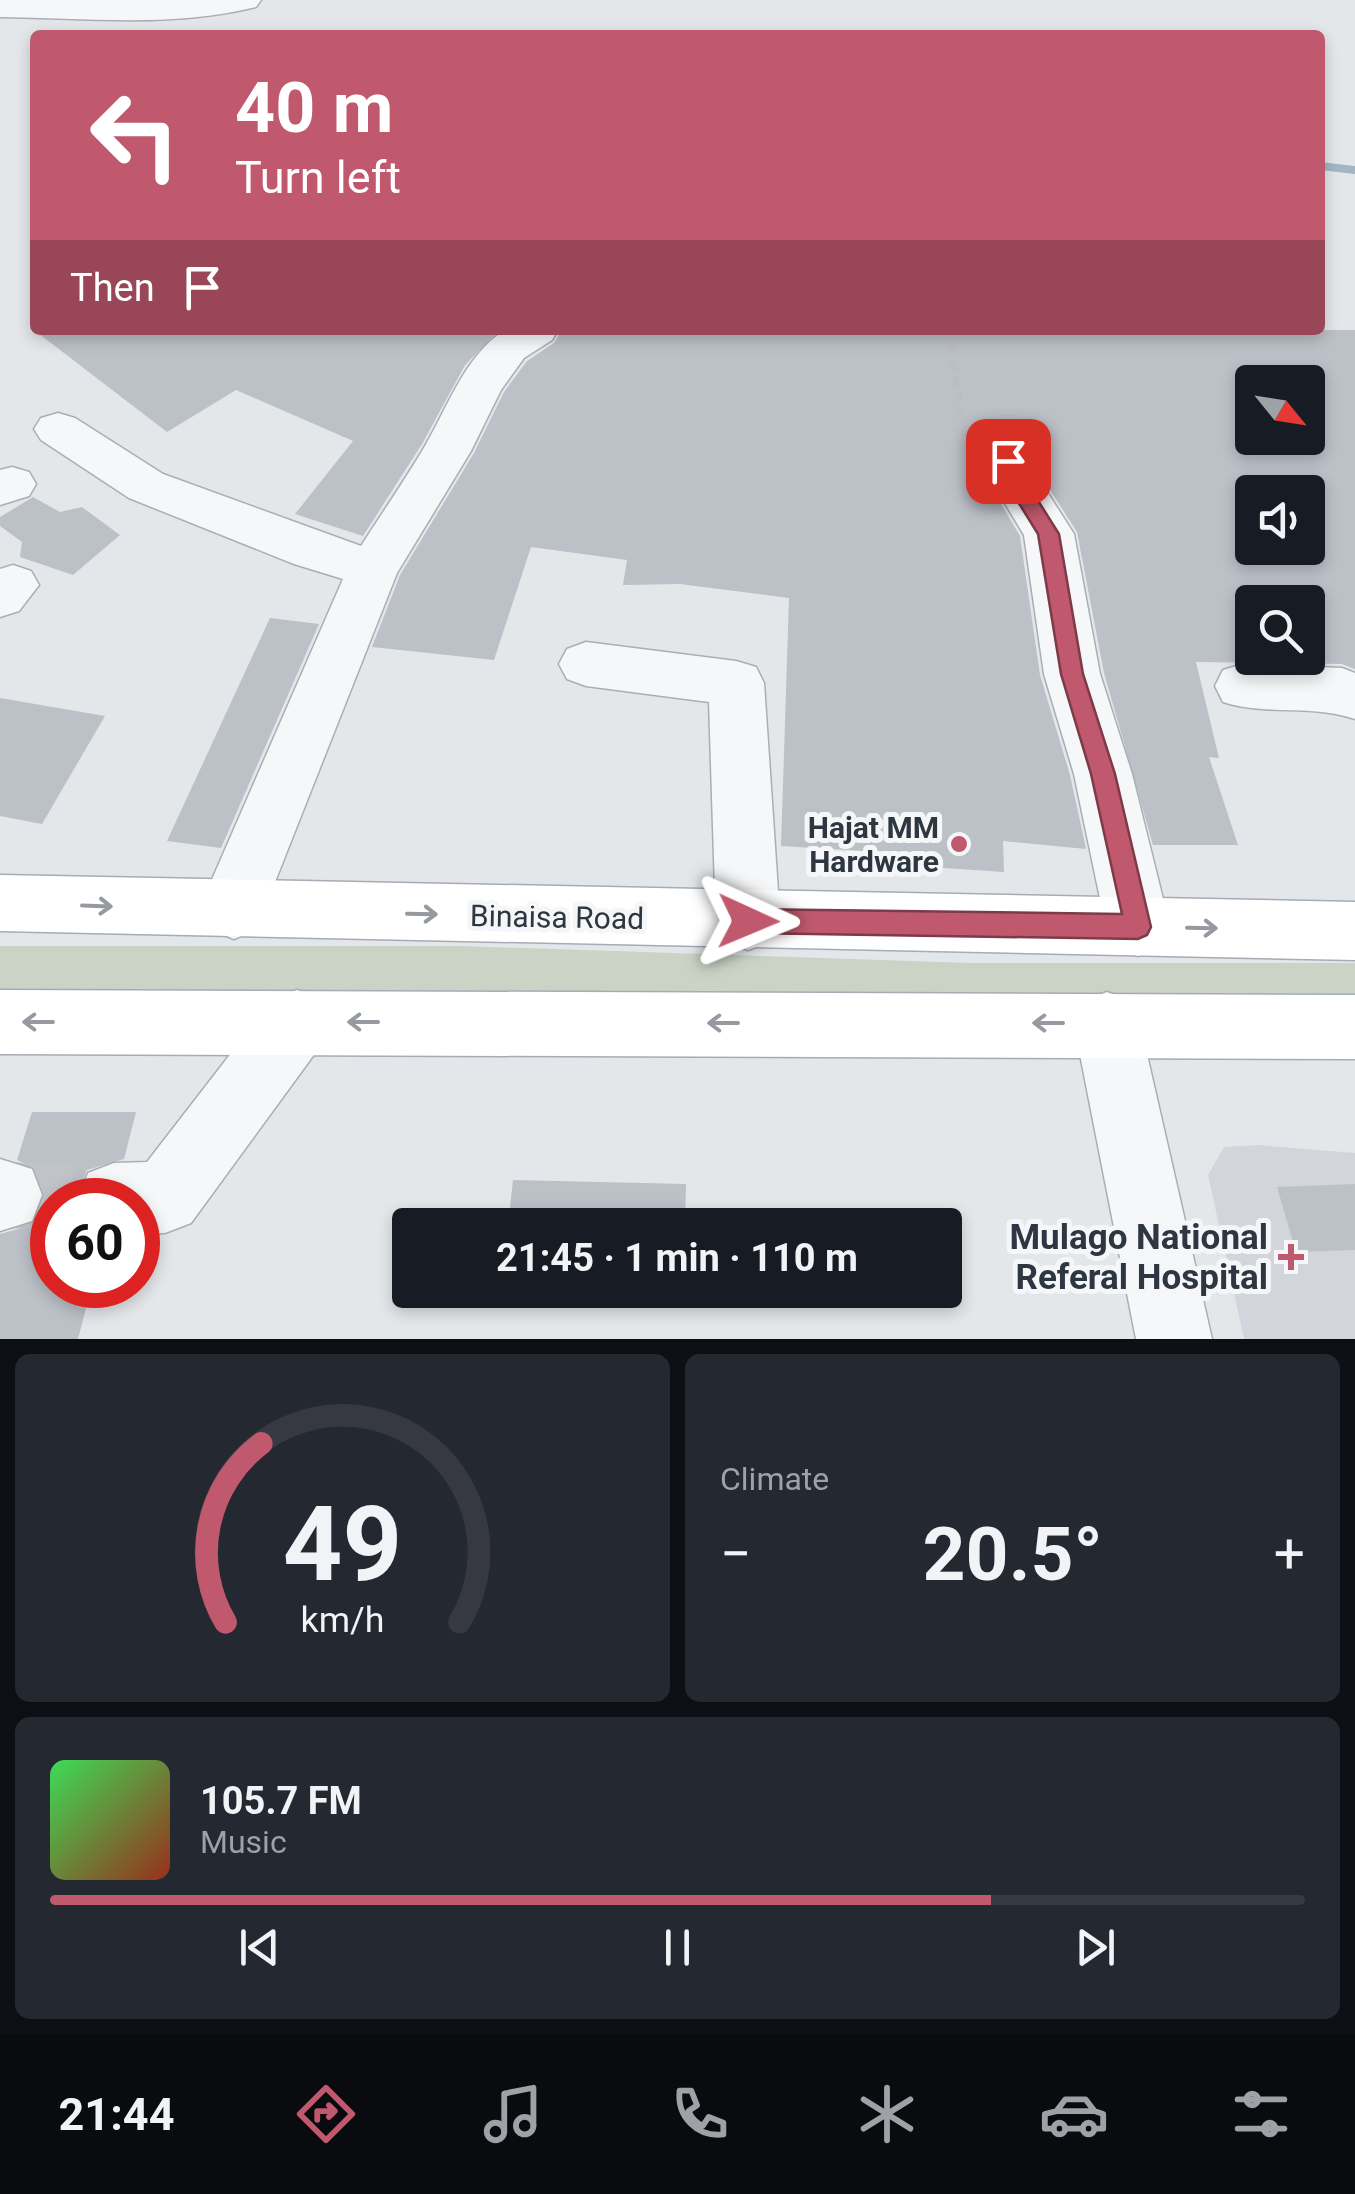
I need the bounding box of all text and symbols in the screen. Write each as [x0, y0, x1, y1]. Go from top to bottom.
text: 40 m [235, 67, 393, 149]
icon: left [70, 70, 200, 200]
text: Turn left [235, 151, 401, 204]
icon: arrive [175, 260, 230, 315]
text: Then [70, 266, 155, 310]
north arrow [1235, 365, 1325, 455]
map controls [1235, 365, 1325, 675]
pin [966, 419, 1051, 504]
icon: arrive [981, 434, 1036, 489]
button: sound [1235, 475, 1325, 565]
button: search [1235, 585, 1325, 675]
place label: Hajat MM Hardware [808, 810, 939, 879]
marker: Hajat MM Hardware [948, 833, 970, 855]
position arrow [696, 869, 800, 973]
one-way arrow [81, 897, 113, 916]
street label: Binaisa Road [470, 898, 644, 936]
one-way arrow [406, 904, 438, 924]
one-way arrow [1186, 918, 1218, 938]
one-way arrow [22, 1012, 54, 1032]
one-way arrow [347, 1012, 380, 1032]
one-way arrow [707, 1014, 740, 1032]
one-way arrow [1032, 1014, 1064, 1032]
speed limit sign: 60 [30, 1178, 160, 1308]
place label: Mulago National Referal Hospital [1009, 1217, 1268, 1298]
text: 21:45 · 1 min · 110 m [496, 1236, 858, 1280]
marker: Mulago National Referal Hospital [1278, 1244, 1304, 1270]
text: Climate [720, 1460, 829, 1498]
text: 49 [283, 1484, 402, 1605]
text: 20.5° [923, 1510, 1103, 1598]
text: − [720, 1522, 751, 1586]
text: + [1274, 1522, 1305, 1586]
text: km/h [301, 1599, 384, 1641]
text: 105.7 FM [200, 1779, 362, 1823]
text: Music [200, 1823, 287, 1861]
icon: previous [232, 1920, 287, 1975]
icon: pause [650, 1920, 705, 1975]
icon: next [1068, 1920, 1123, 1975]
icon: directions [291, 2079, 361, 2149]
icon: music [478, 2079, 548, 2149]
icon: phone [665, 2079, 735, 2149]
icon: climate [852, 2079, 922, 2149]
icon: car [1039, 2079, 1109, 2149]
icon: filters [1226, 2079, 1296, 2149]
text: 21:44 [59, 2088, 174, 2141]

